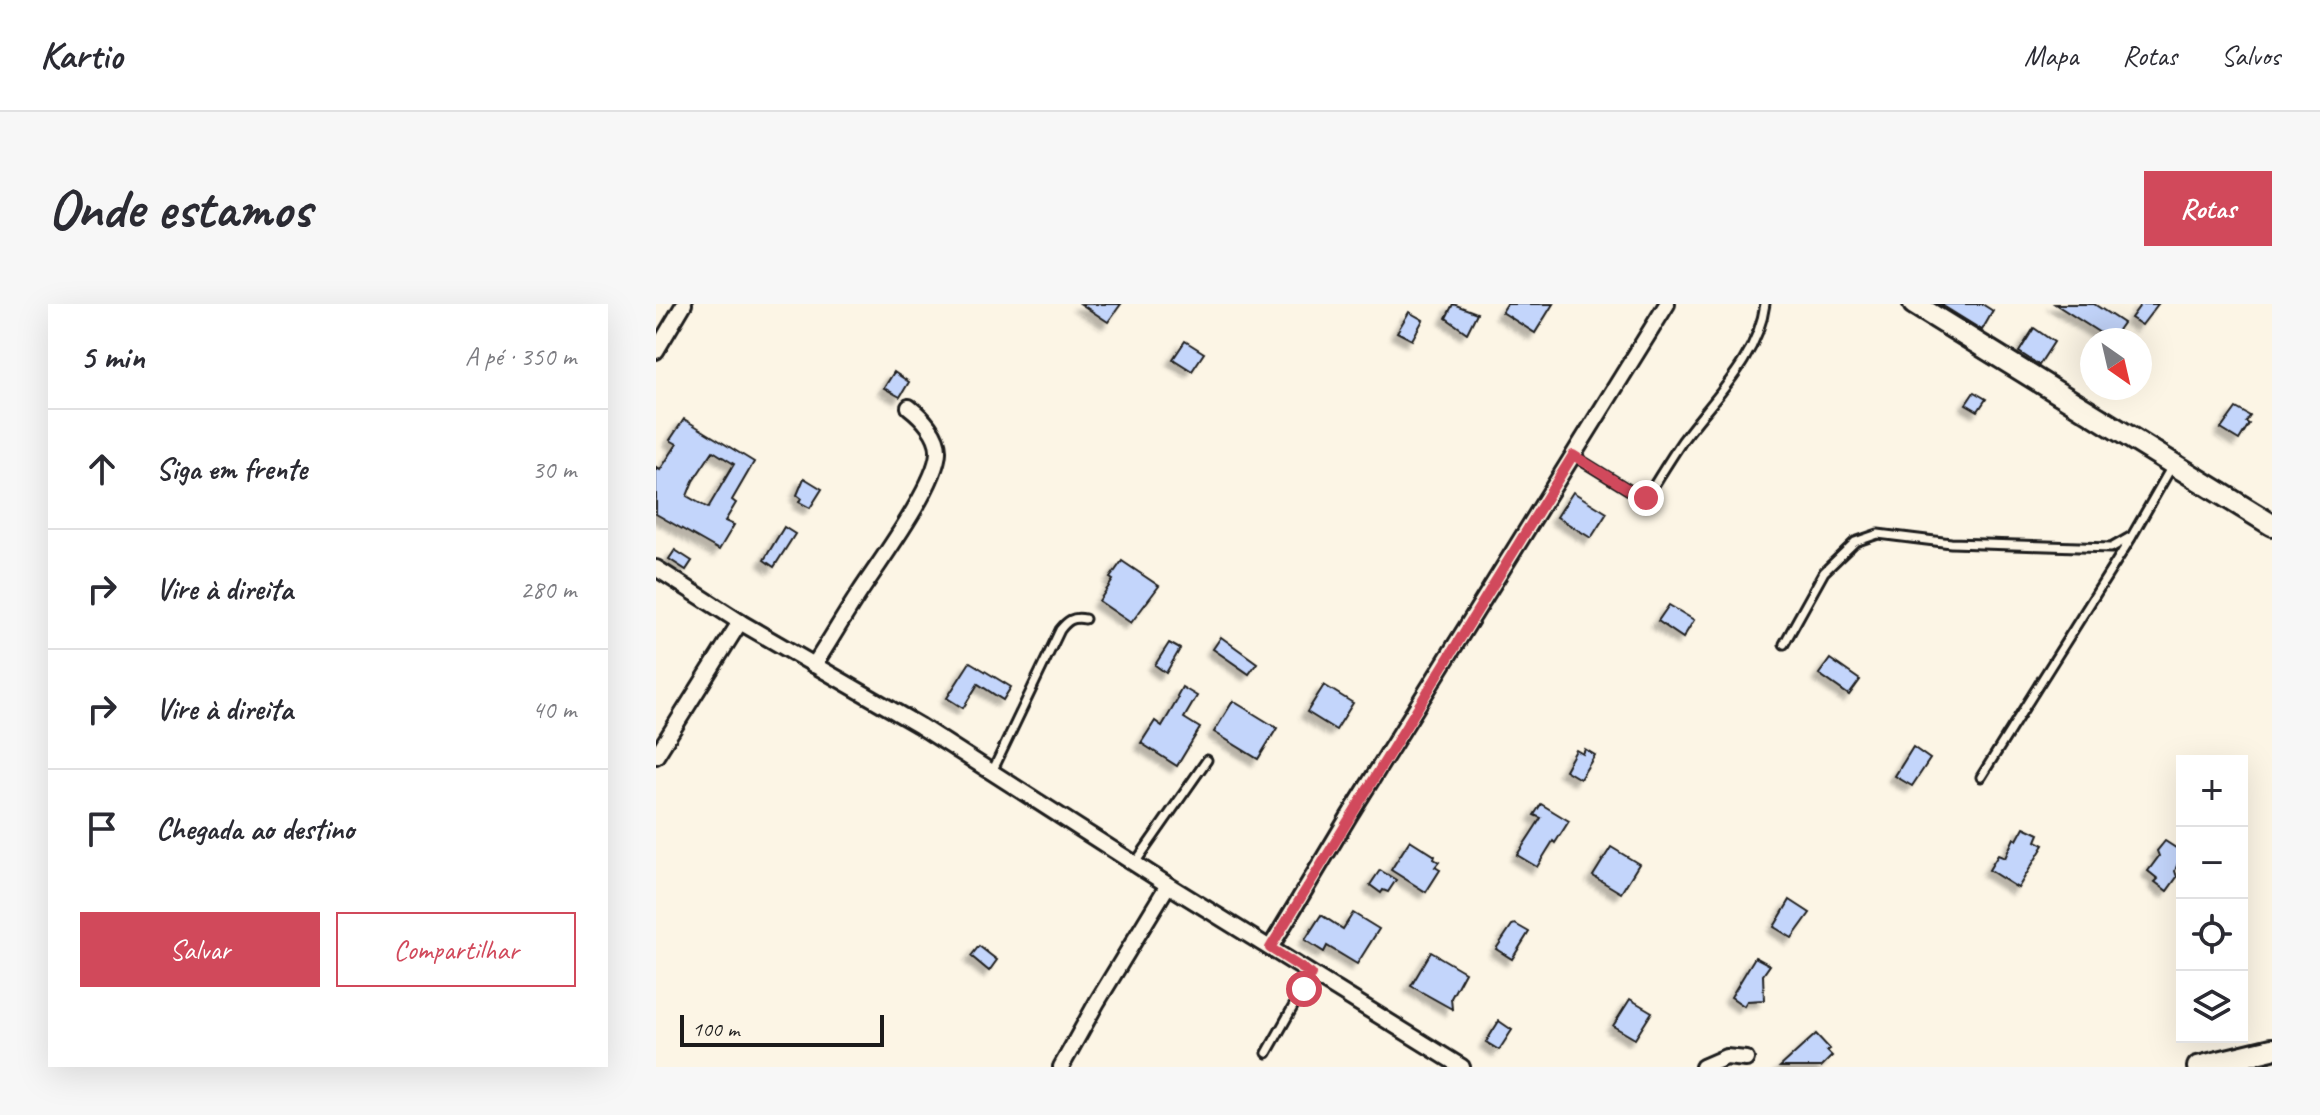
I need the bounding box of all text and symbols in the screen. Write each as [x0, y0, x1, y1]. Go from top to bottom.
text: Kartio [40, 32, 122, 79]
text: Mapa [2024, 38, 2078, 73]
text: Rotas [2122, 38, 2177, 73]
text: Salvos [2221, 38, 2280, 73]
button: Rotas [2144, 171, 2272, 246]
text: Onde estamos [48, 173, 311, 244]
north arrow [2080, 328, 2152, 400]
text: 5 min [80, 335, 145, 378]
text: A pé · 350 m [465, 340, 576, 373]
icon: ahead [80, 447, 124, 491]
text: Siga em frente [156, 450, 307, 488]
text: 30 m [532, 453, 576, 486]
route end [1628, 480, 1664, 516]
icon: right [80, 567, 124, 611]
text: Vire à direita [156, 570, 293, 608]
text: 280 m [520, 573, 576, 606]
icon: right [80, 687, 124, 731]
text: Vire à direita [156, 690, 293, 728]
text: 40 m [532, 693, 576, 726]
map controls [2176, 755, 2248, 1043]
button: + [2176, 755, 2248, 827]
icon: arrive [80, 807, 124, 851]
text: Chegada ao destino [156, 810, 354, 848]
button: − [2176, 827, 2248, 899]
button: locate [2176, 899, 2248, 971]
button: Salvar [80, 912, 320, 987]
button: Compartilhar [336, 912, 576, 987]
route start [1286, 971, 1322, 1007]
button: layers [2176, 971, 2248, 1043]
scale bar [680, 1011, 884, 1047]
text: 100 m [692, 1015, 739, 1043]

